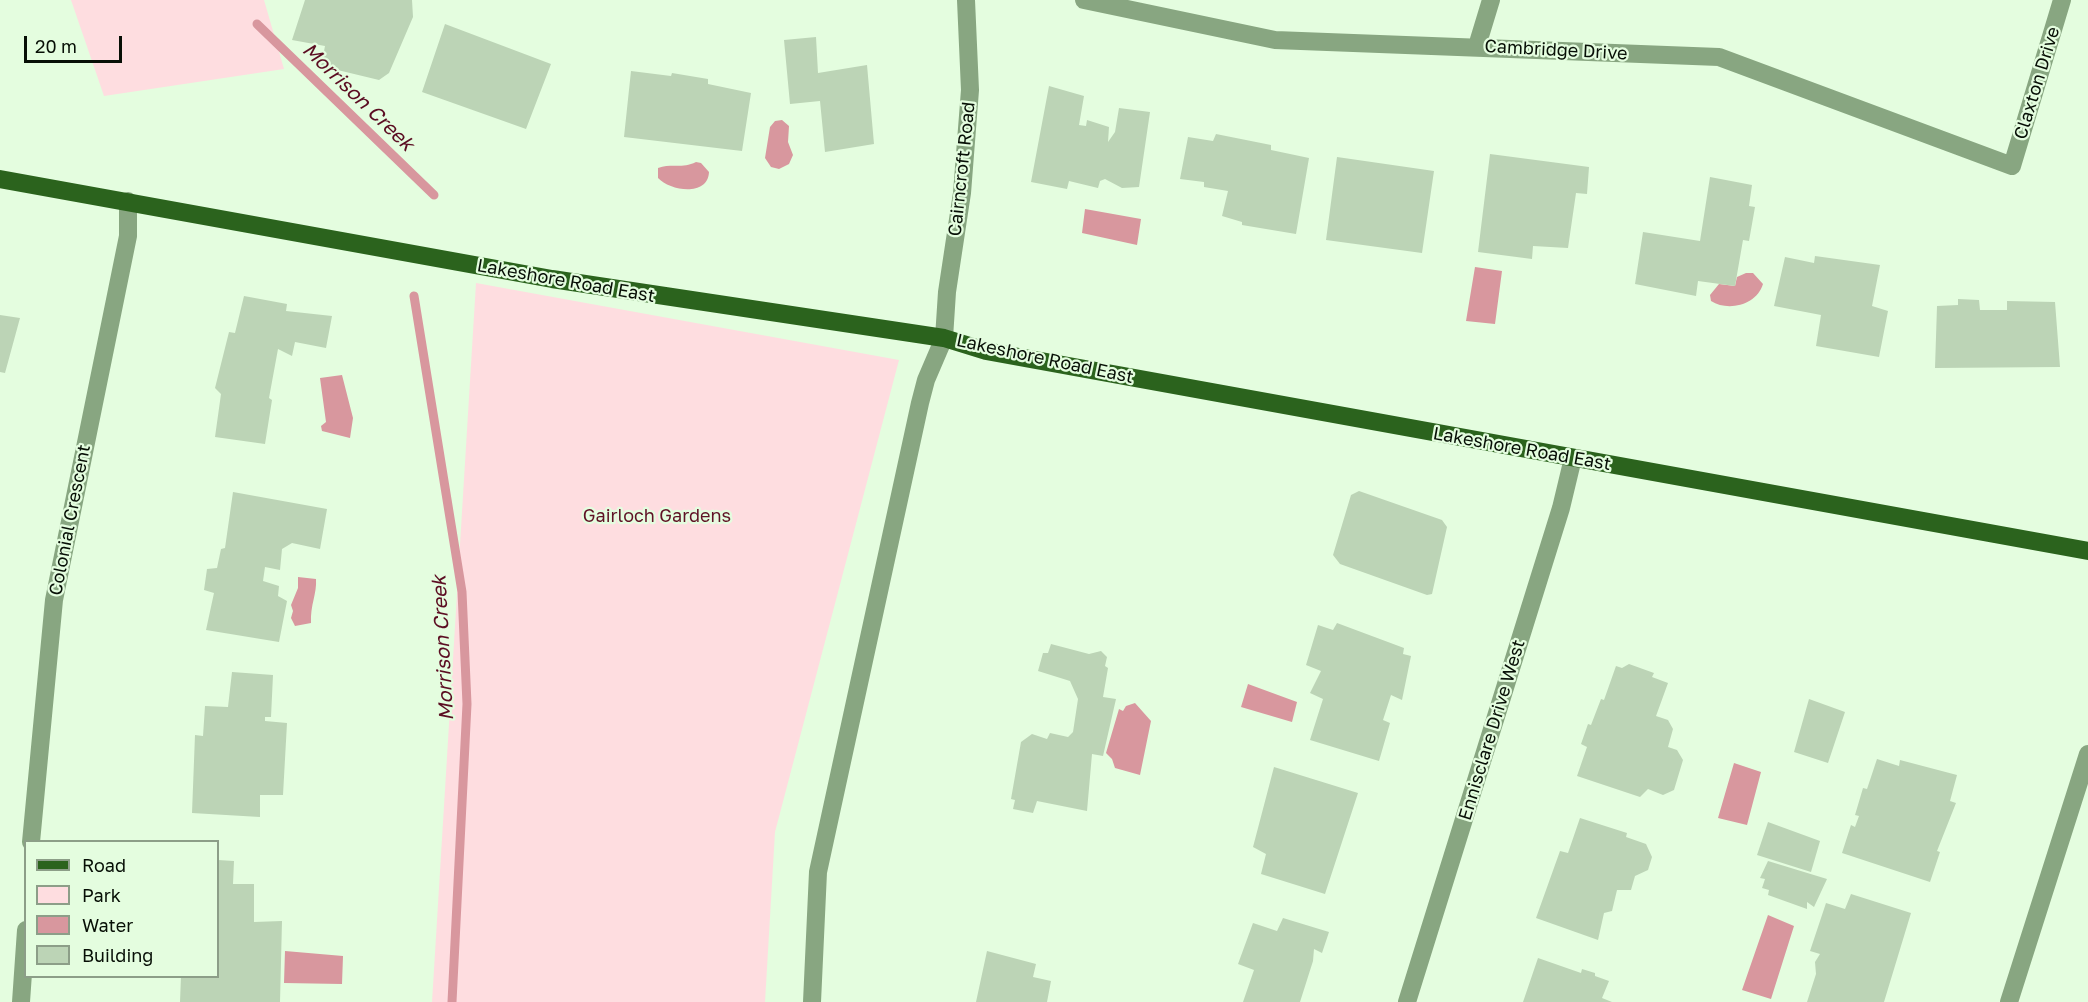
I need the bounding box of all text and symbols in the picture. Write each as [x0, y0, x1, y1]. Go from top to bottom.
scale bar [27, 24, 124, 62]
street label: Claxton Drive [2010, 24, 2064, 142]
text: 20 m [35, 35, 77, 57]
street label: Cambridge Drive [1484, 35, 1628, 65]
water label: Morrison Creek [297, 38, 419, 156]
street label: Cairncroft Road [944, 101, 980, 237]
street label: Lakeshore Road East [475, 255, 657, 307]
street label: Lakeshore Road East [955, 330, 1135, 388]
street label: Lakeshore Road East [1431, 423, 1613, 475]
street label: Colonial Crescent [45, 443, 95, 597]
park label: Gairloch Gardens [583, 505, 731, 527]
water label: Morrison Creek [427, 575, 459, 721]
street label: Ennisclare Drive West [1454, 637, 1530, 823]
legend [24, 840, 219, 978]
text: Road [82, 854, 126, 876]
text: Park [82, 884, 121, 906]
text: Water [82, 914, 133, 936]
text: Building [82, 944, 153, 966]

